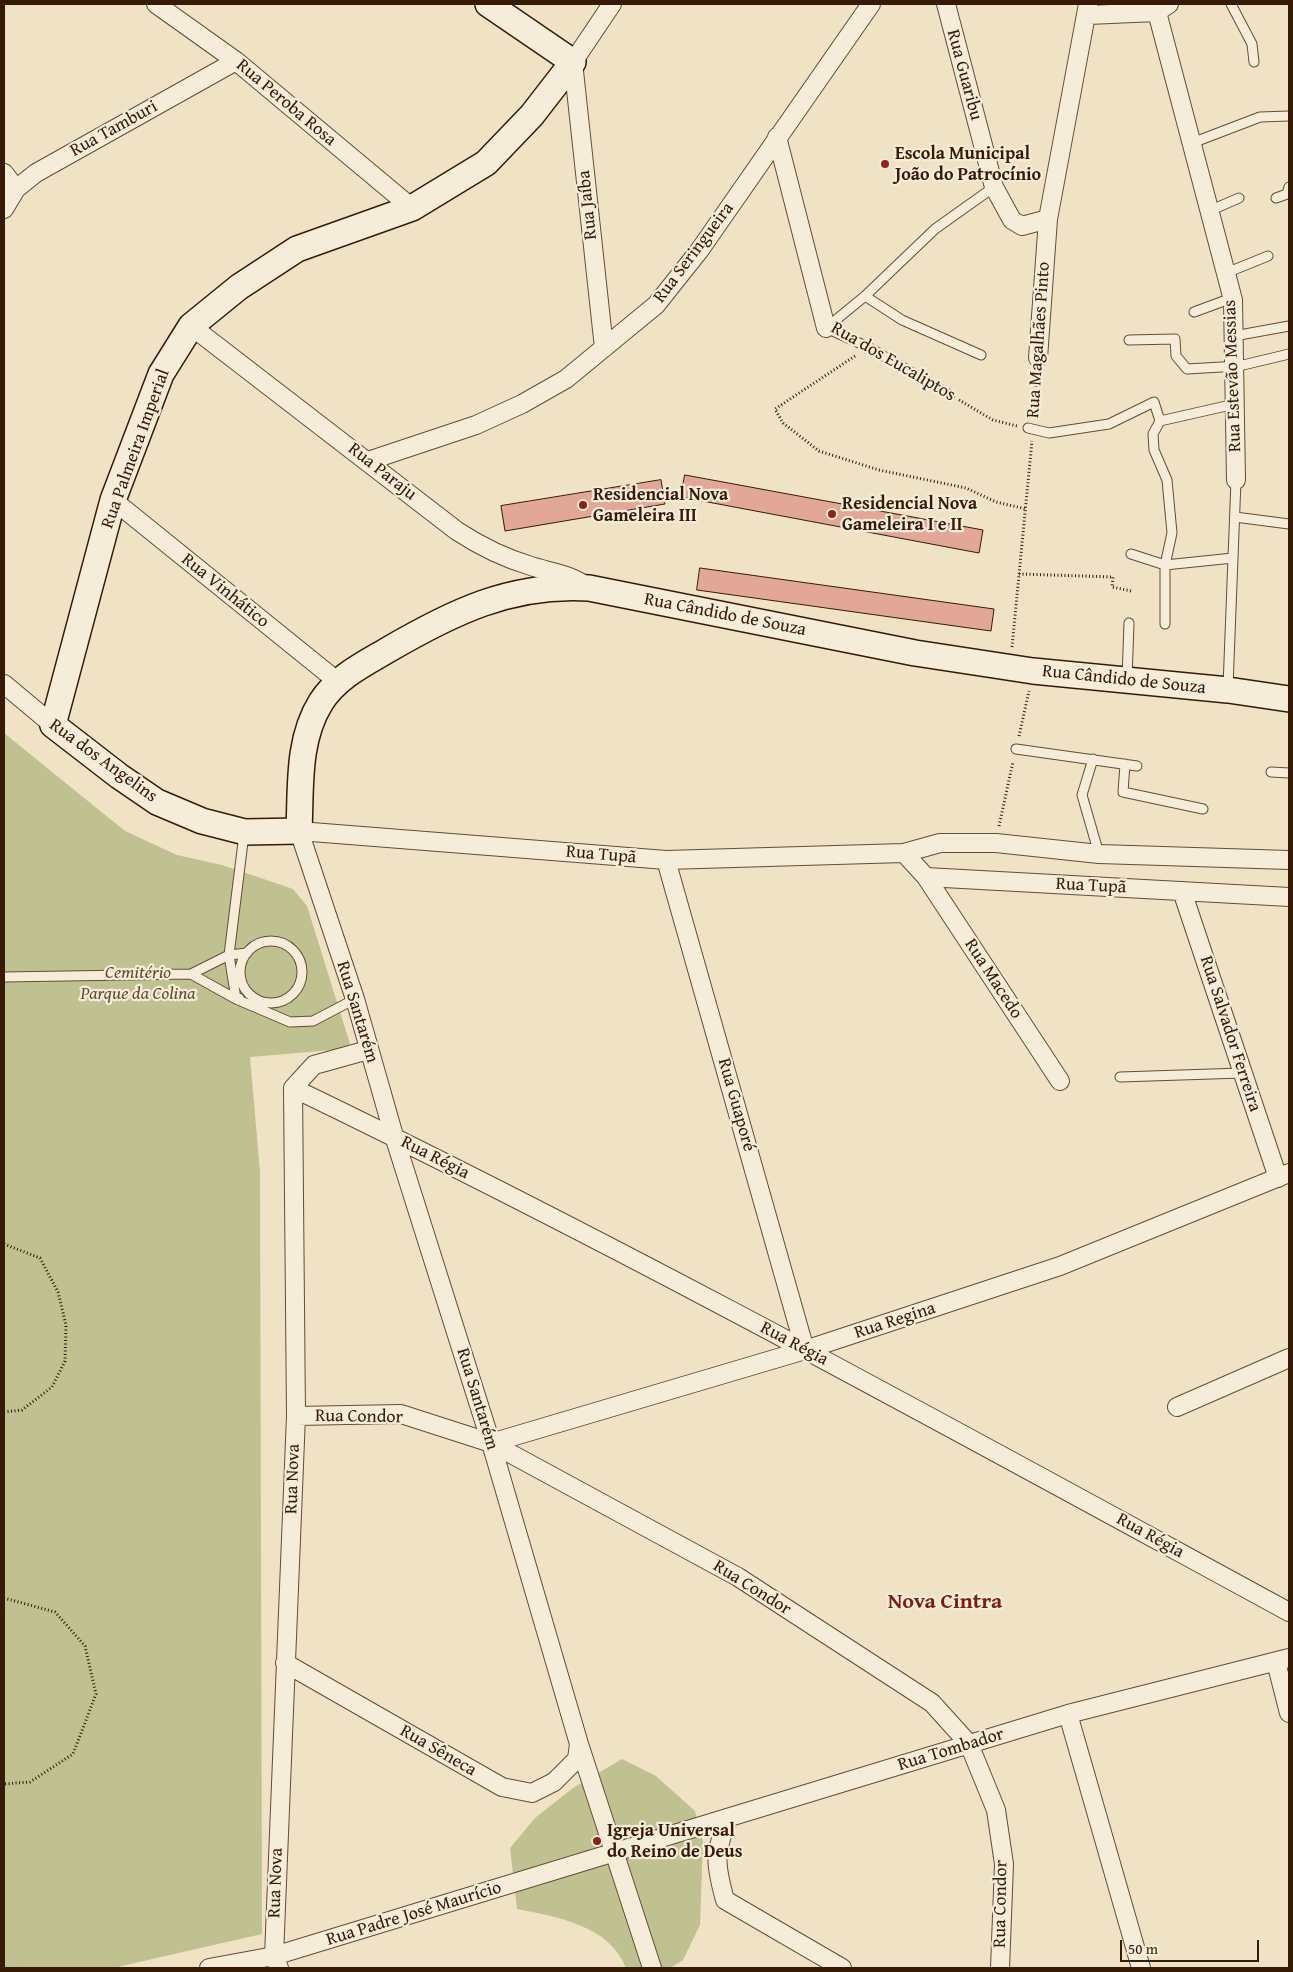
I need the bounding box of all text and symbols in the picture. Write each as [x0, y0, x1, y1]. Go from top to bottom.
street label: Rua Guaribu [942, 27, 986, 123]
street label: Rua Peroba Rosa [232, 55, 340, 151]
street label: Rua Tamburi [66, 96, 162, 162]
place label: Escola Municipal João do Patrocínio [895, 143, 1041, 186]
marker: Escola Municipal João do Patrocínio [879, 158, 891, 170]
street label: Rua Jaíba [574, 169, 602, 241]
street label: Rua Seringueira [649, 198, 739, 308]
street label: Rua Magalhães Pinto [1023, 261, 1055, 419]
street label: Rua Estevão Messias [1220, 299, 1246, 453]
street label: Rua dos Eucaliptos [827, 318, 959, 406]
street label: Rua Palmeira Imperial [97, 366, 175, 532]
street label: Rua Paraju [343, 439, 421, 505]
place label: Residencial Nova Gameleira III [593, 484, 728, 526]
place label: Residencial Nova Gameleira I e II [842, 493, 977, 536]
marker: Residencial Nova Gameleira III [577, 499, 589, 511]
marker: Residencial Nova Gameleira I e II [826, 508, 838, 520]
street label: Rua Vinhático [177, 549, 273, 633]
street label: Rua Cândido de Souza [642, 589, 808, 641]
street label: Rua Cândido de Souza [1041, 661, 1207, 699]
street label: Rua dos Angelins [45, 715, 161, 807]
street label: Rua Tupã [565, 841, 637, 869]
street label: Rua Tupã [1055, 873, 1127, 899]
street label: Rua Macedo [959, 935, 1027, 1023]
street label: Rua Salvador Ferreira [1195, 953, 1265, 1115]
street label: Rua Santarém [331, 958, 383, 1066]
park label: Cemitério Parque da Colina [80, 962, 196, 1004]
street label: Rua Guaporé [712, 1056, 760, 1154]
street label: Rua Régia [397, 1132, 473, 1184]
street label: Rua Regina [852, 1298, 938, 1344]
street label: Rua Régia [756, 1317, 832, 1371]
street label: Rua Santarém [451, 1345, 503, 1453]
street label: Rua Condor [315, 1405, 403, 1429]
street label: Rua Nova [281, 1444, 305, 1514]
street label: Rua Régia [1112, 1509, 1188, 1563]
street label: Rua Condor [709, 1556, 795, 1620]
district label: Nova Cintra [888, 1589, 1002, 1615]
street label: Rua Sêneca [396, 1720, 480, 1782]
street label: Rua Tombador [895, 1724, 1007, 1776]
place label: Igreja Universal do Reino de Deus [607, 1820, 742, 1862]
marker: Igreja Universal do Reino de Deus [591, 1835, 603, 1847]
street label: Rua Nova [264, 1848, 288, 1918]
street label: Rua Condor [989, 1860, 1013, 1948]
street label: Rua Padre José Maurício [324, 1877, 504, 1951]
scale bar [1123, 1930, 1262, 1962]
text: 50 m [1128, 1938, 1158, 1959]

